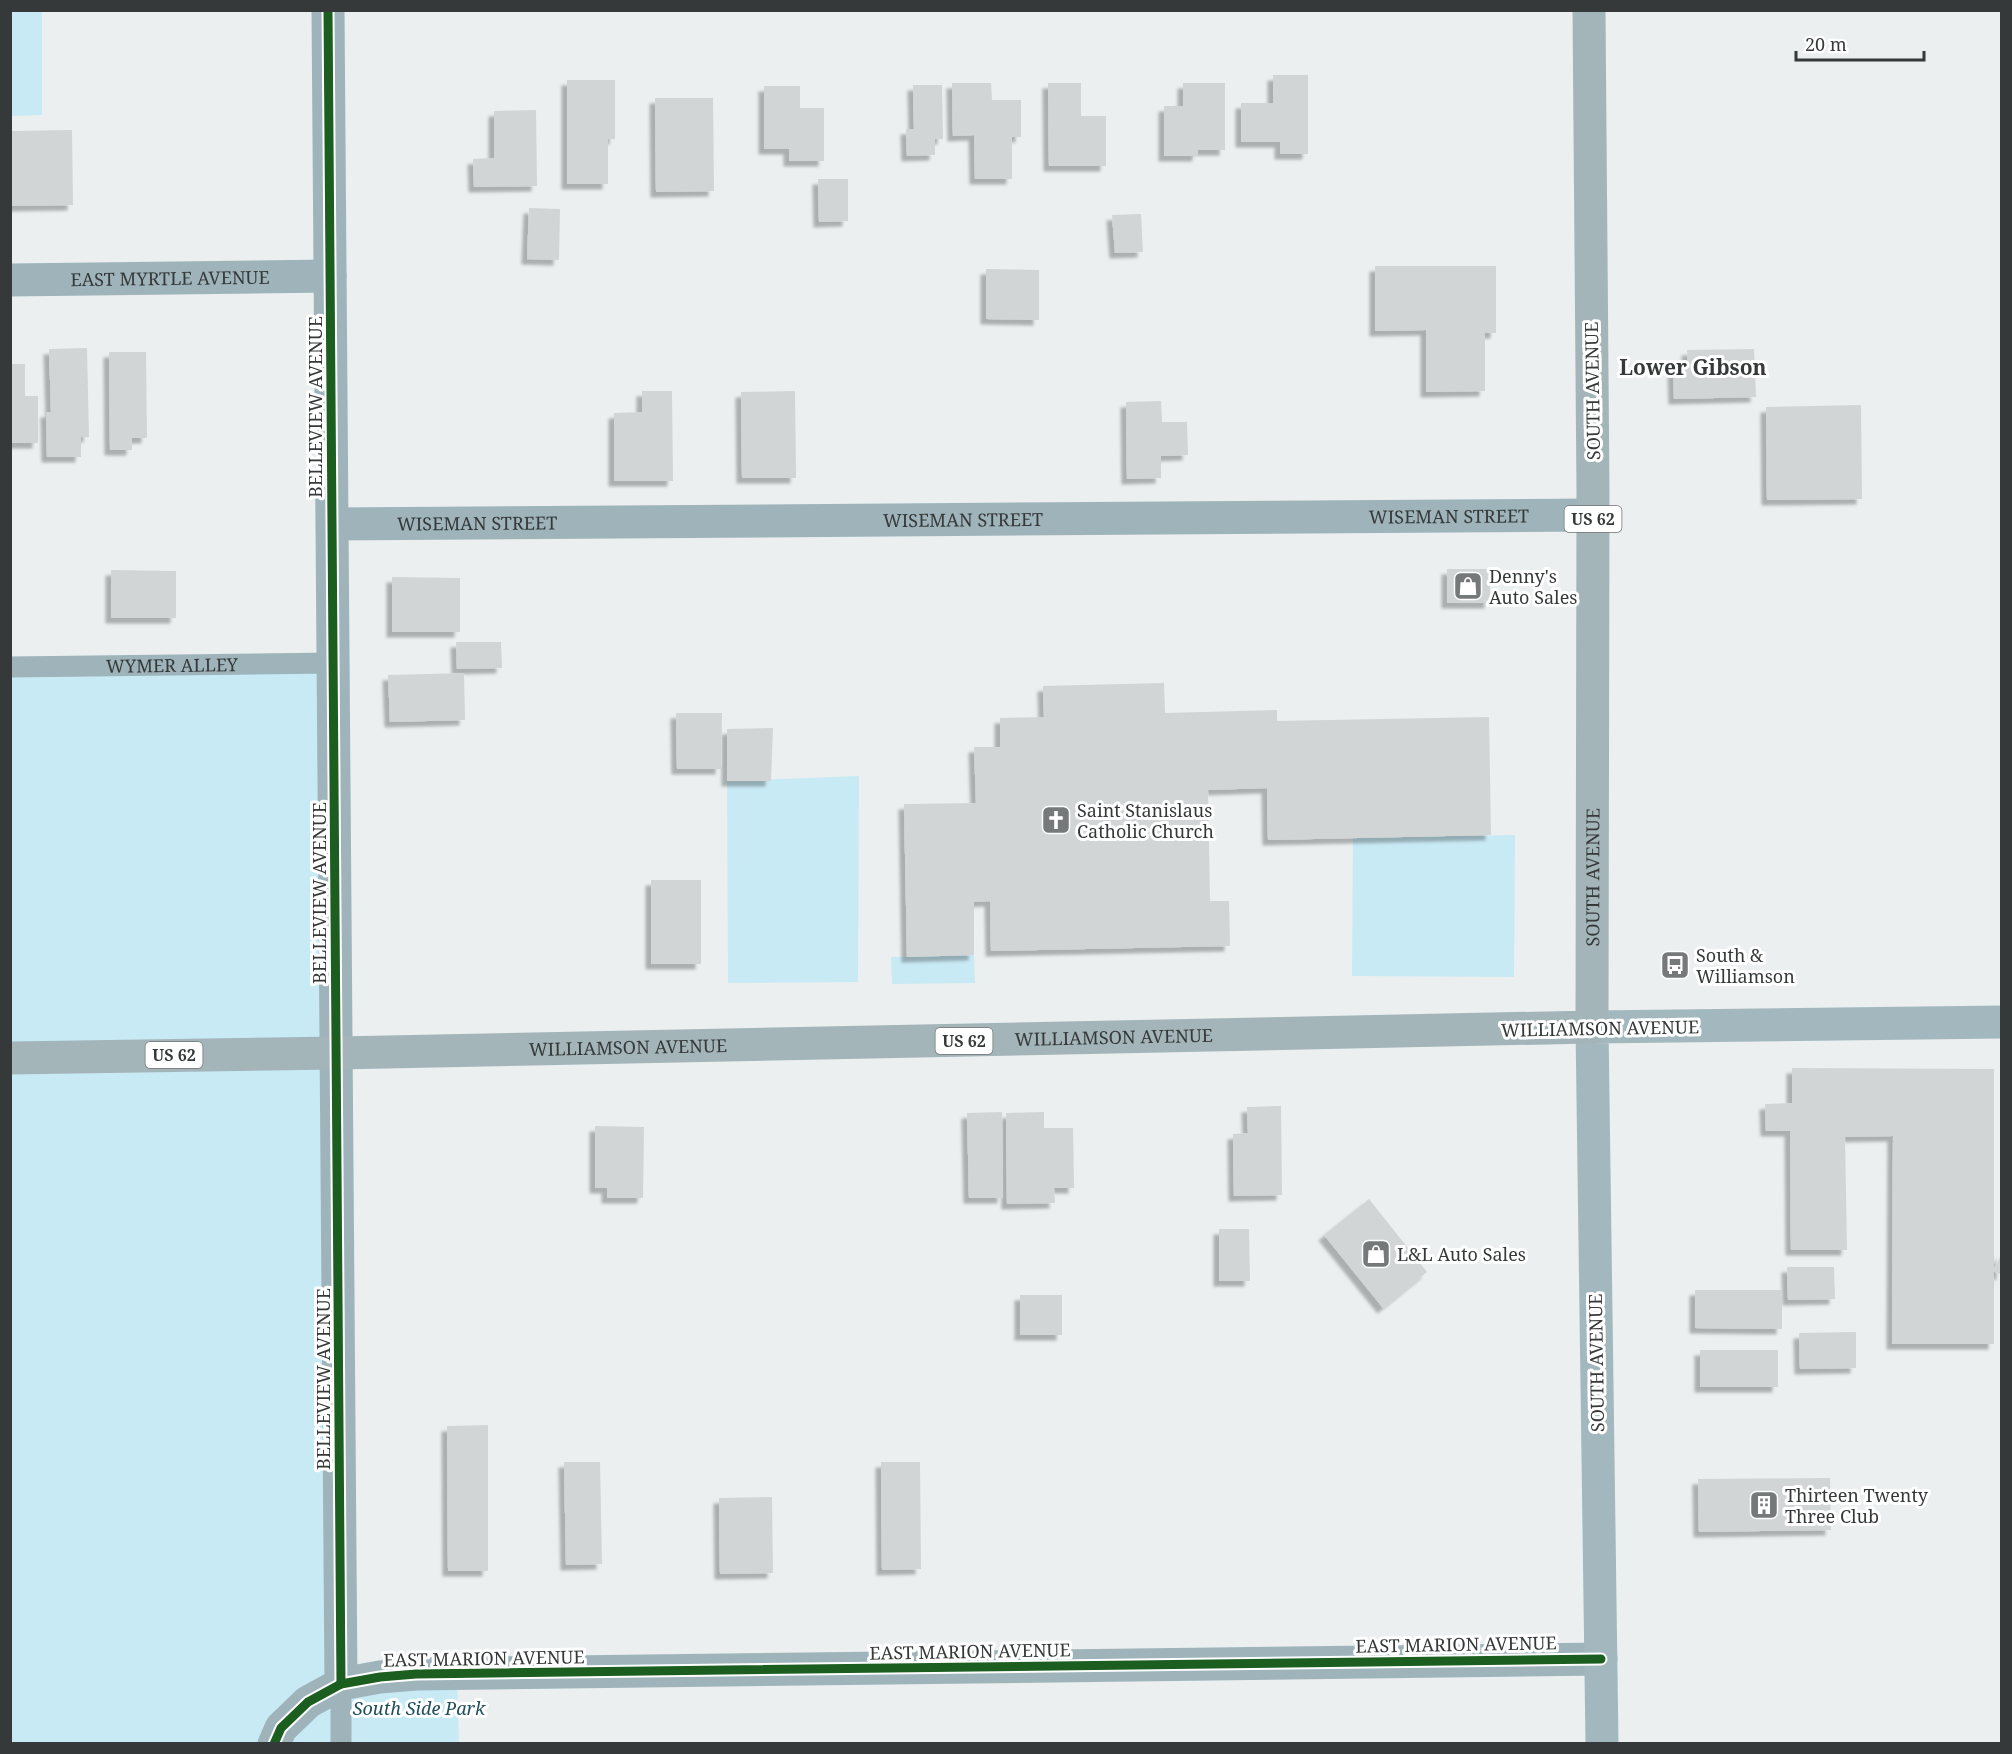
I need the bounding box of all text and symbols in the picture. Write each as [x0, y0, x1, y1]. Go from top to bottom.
scale bar [1796, 24, 1924, 62]
text: 20 m [1805, 32, 1847, 56]
street label: EAST MYRTLE AVENUE [70, 265, 270, 291]
street label: BELLEVIEW AVENUE [303, 316, 327, 498]
street label: SOUTH AVENUE [1579, 322, 1605, 460]
district label: Lower Gibson [1619, 353, 1767, 381]
street label: WISEMAN STREET [1369, 503, 1529, 529]
road number: US 62 [1564, 506, 1622, 532]
street label: WISEMAN STREET [883, 507, 1043, 532]
street label: WISEMAN STREET [397, 510, 557, 536]
place label: Denny's Auto Sales [1489, 564, 1577, 609]
shop icon: Denny's Auto Sales [1452, 570, 1484, 602]
street label: WYMER ALLEY [106, 652, 239, 678]
place label: Saint Stanislaus Catholic Church [1077, 798, 1214, 843]
street label: BELLEVIEW AVENUE [307, 802, 331, 984]
church icon: Saint Stanislaus Catholic Church [1040, 804, 1072, 836]
street label: SOUTH AVENUE [1580, 808, 1604, 947]
place label: South & Williamson [1696, 943, 1795, 988]
bus stop icon: South & Williamson [1659, 949, 1691, 981]
street label: WILLIAMSON AVENUE [1501, 1014, 1699, 1042]
street label: WILLIAMSON AVENUE [1014, 1023, 1213, 1051]
road number: US 62 [936, 1028, 992, 1054]
street label: WILLIAMSON AVENUE [529, 1033, 727, 1061]
road number: US 62 [146, 1042, 202, 1068]
shop icon: L&L Auto Sales [1360, 1238, 1392, 1270]
place label: L&L Auto Sales [1397, 1242, 1526, 1266]
street label: BELLEVIEW AVENUE [311, 1288, 335, 1470]
street label: SOUTH AVENUE [1583, 1294, 1609, 1432]
place label: Thirteen Twenty Three Club [1785, 1483, 1929, 1528]
building icon: Thirteen Twenty Three Club [1748, 1489, 1780, 1521]
street label: EAST MARION AVENUE [1355, 1630, 1557, 1658]
street label: EAST MARION AVENUE [869, 1637, 1071, 1665]
street label: EAST MARION AVENUE [383, 1644, 585, 1672]
park label: South Side Park [353, 1696, 486, 1720]

